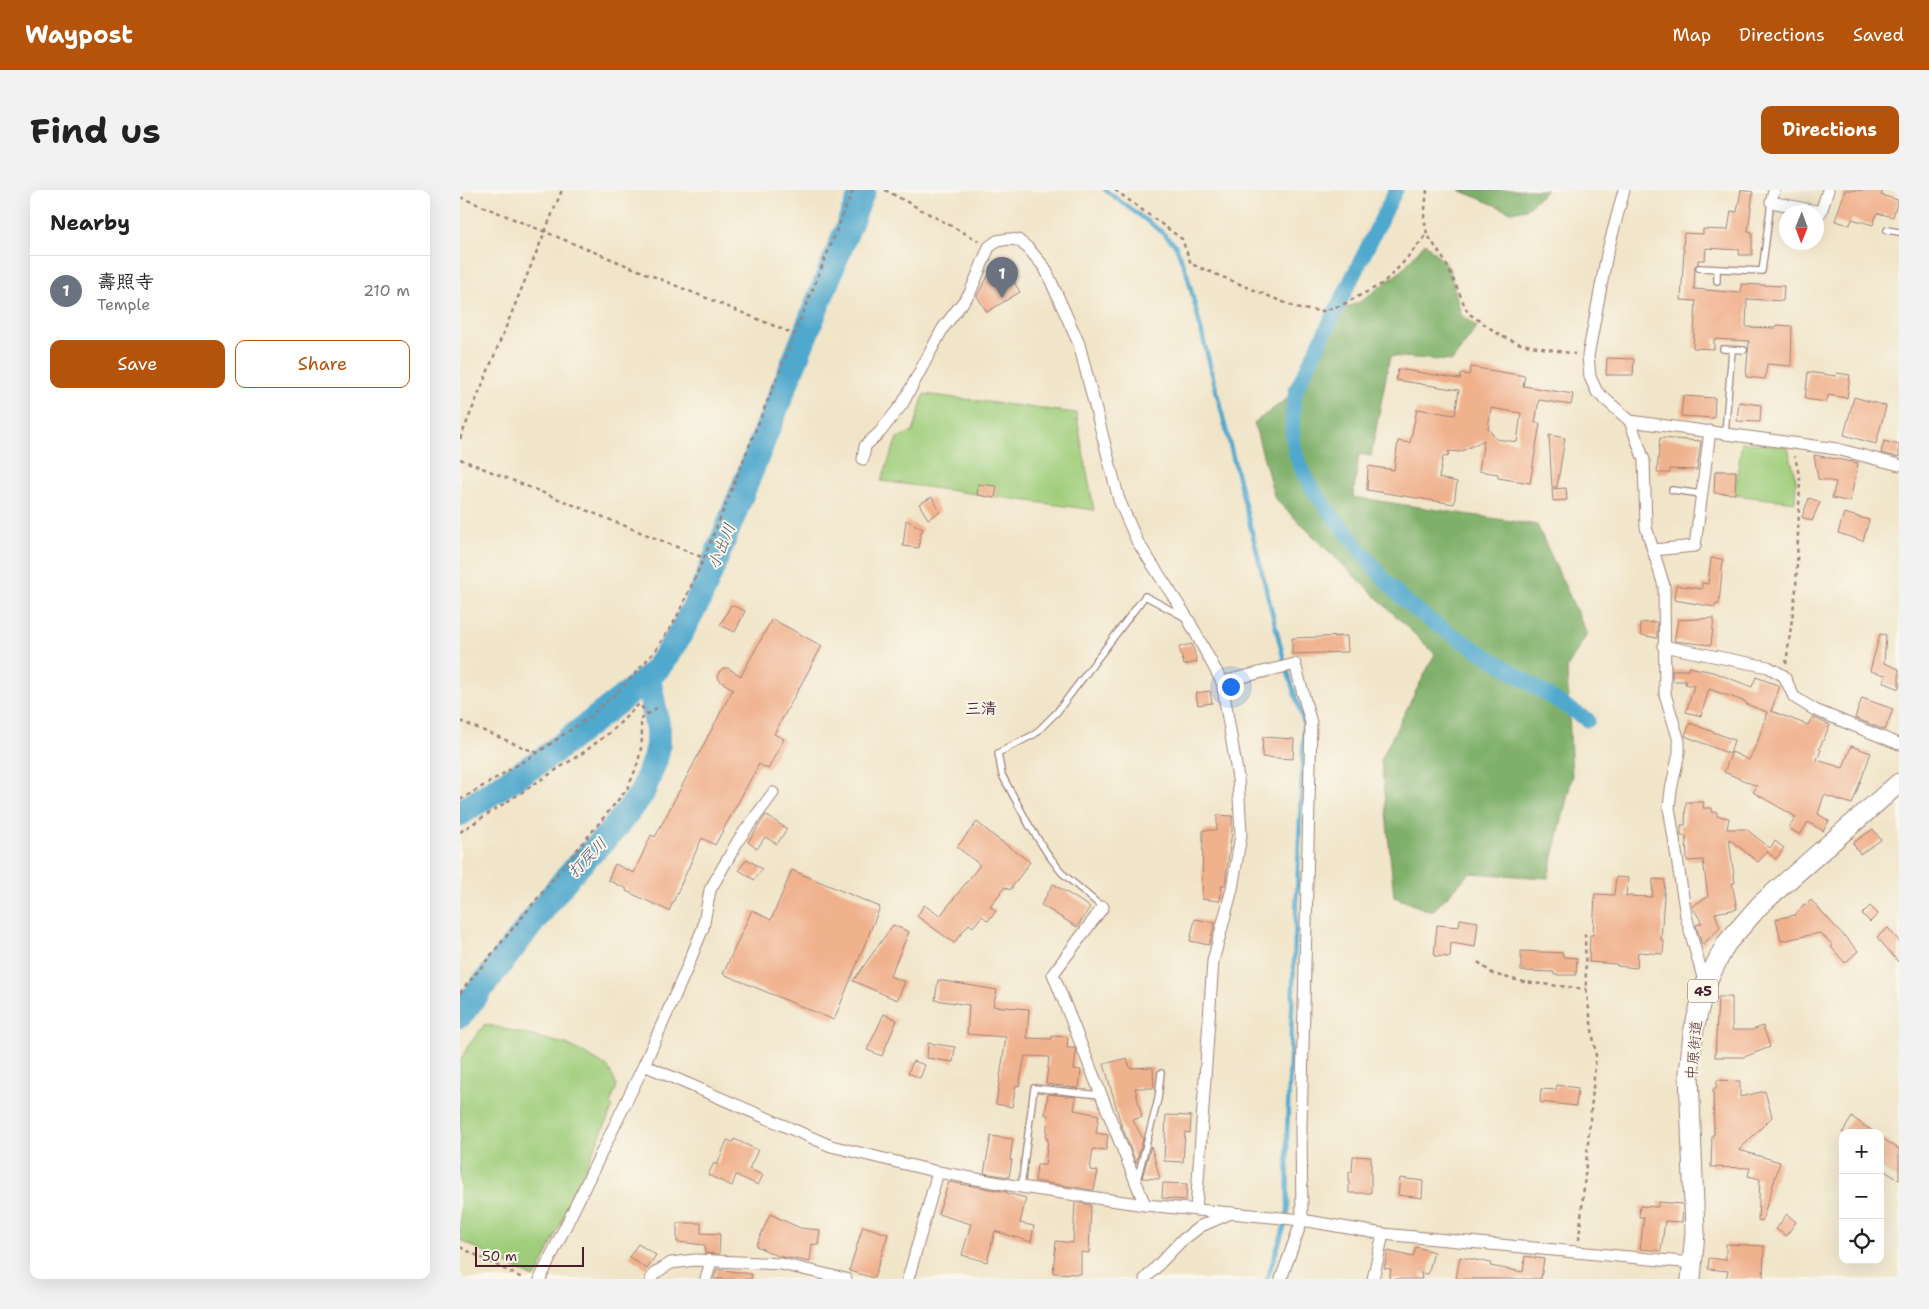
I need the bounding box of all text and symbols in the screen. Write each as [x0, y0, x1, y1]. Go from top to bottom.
text: Waypost [25, 19, 133, 51]
text: Map [1673, 23, 1711, 47]
text: Directions [1739, 23, 1825, 47]
text: Saved [1853, 23, 1904, 47]
button: Directions [1761, 106, 1899, 154]
text: Find us [30, 107, 161, 154]
north arrow [1779, 205, 1824, 250]
text: Nearby [50, 209, 130, 237]
pin: 1 [986, 257, 1018, 298]
text: 壽照寺 [97, 269, 154, 294]
text: 1 [62, 280, 70, 301]
text: 210 m [363, 280, 410, 301]
text: Temple [97, 294, 150, 315]
button: Save [50, 340, 225, 388]
button: Share [235, 340, 410, 388]
water label: 小出川 [703, 520, 740, 572]
your location [1218, 674, 1244, 700]
district label: 三清 [965, 698, 997, 719]
water label: 打戻川 [563, 833, 612, 882]
road number: 45 [1688, 979, 1718, 1002]
street label: 中原街道 [1681, 1019, 1707, 1081]
map controls [1839, 1129, 1884, 1264]
button: + [1839, 1129, 1884, 1174]
button: − [1839, 1174, 1884, 1219]
button: locate [1839, 1219, 1884, 1264]
scale bar [475, 1244, 584, 1267]
text: 50 m [482, 1247, 517, 1265]

